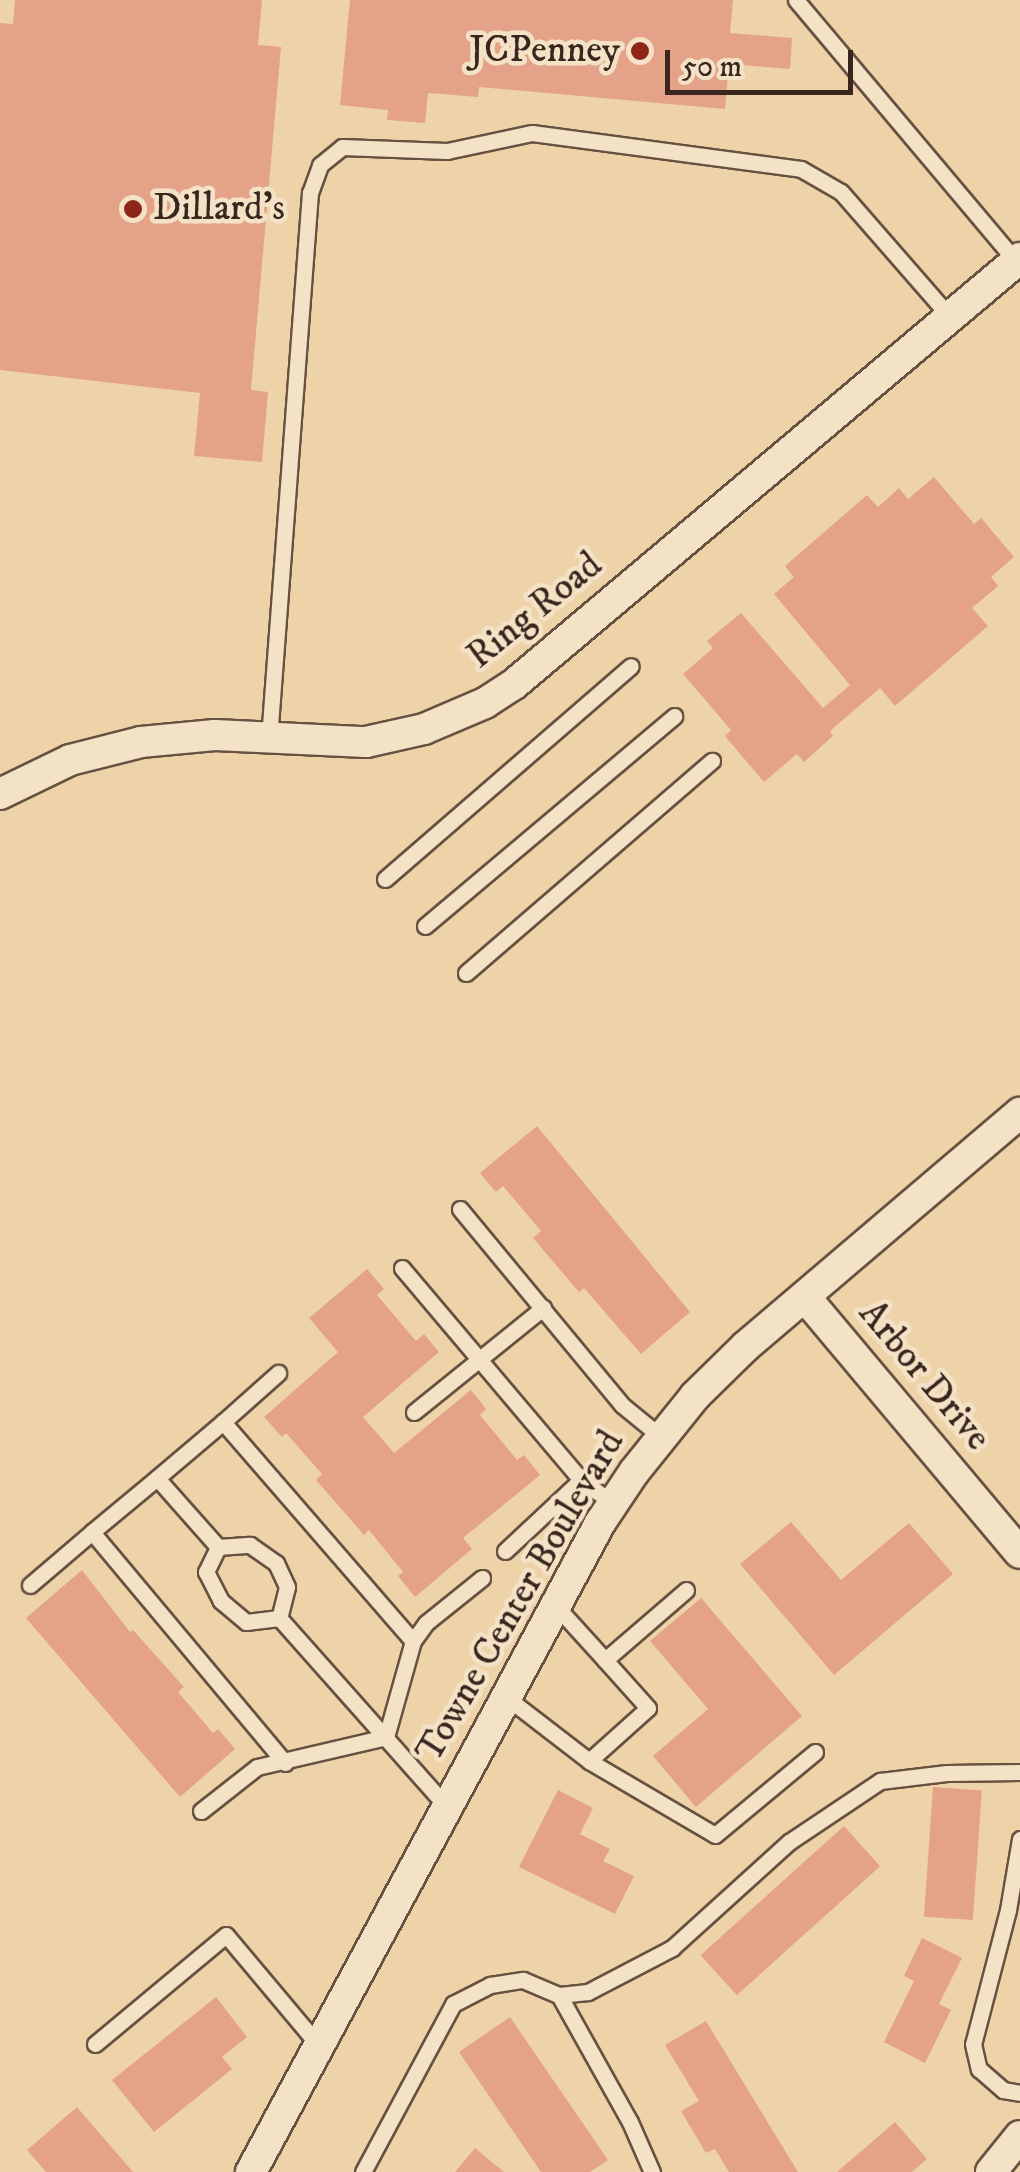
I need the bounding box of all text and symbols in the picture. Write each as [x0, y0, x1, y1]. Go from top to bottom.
place label: JCPenney [469, 28, 620, 74]
scale bar [670, 30, 858, 92]
marker: JCPenney [629, 40, 651, 62]
text: 50 m [682, 49, 742, 86]
place label: Dillard's [153, 186, 285, 232]
marker: Dillard's [122, 198, 144, 220]
street label: Ring Road [458, 543, 612, 679]
street label: Arbor Drive [848, 1292, 1000, 1460]
street label: Towne Center Boulevard [407, 1423, 635, 1771]

